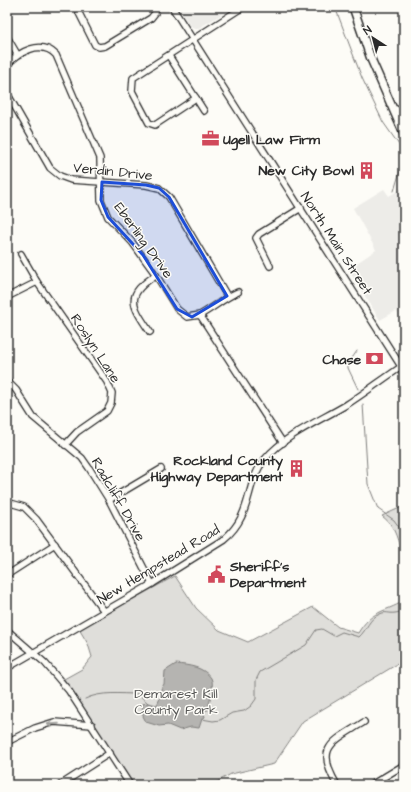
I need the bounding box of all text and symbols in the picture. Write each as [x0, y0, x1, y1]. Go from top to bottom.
north arrow [353, 18, 393, 58]
text: N [360, 22, 375, 38]
office icon: Ugell Law Firm [200, 129, 220, 149]
place label: Ugell Law Firm [223, 130, 321, 151]
street label: Verdin Drive [72, 158, 154, 186]
building icon: New City Bowl [357, 160, 377, 180]
place label: New City Bowl [258, 161, 355, 181]
street label: North Main Street [295, 188, 377, 299]
street label: Eberling Drive [109, 199, 178, 283]
street label: Roslyn Lane [65, 310, 125, 387]
bank icon: Chase [364, 349, 384, 369]
place label: Chase [322, 350, 361, 370]
place label: Rockland County Highway Department [150, 451, 283, 488]
street label: Radcliff Drive [86, 454, 150, 545]
building icon: Rockland County Highway Department [286, 458, 306, 478]
street label: New Hempstead Road [93, 520, 224, 610]
place label: Sheriff's Department [229, 557, 306, 593]
public building icon: Sheriff's Department [207, 564, 227, 584]
park label: Demarest Kill County Park [134, 684, 218, 720]
one-way arrow [47, 720, 60, 727]

